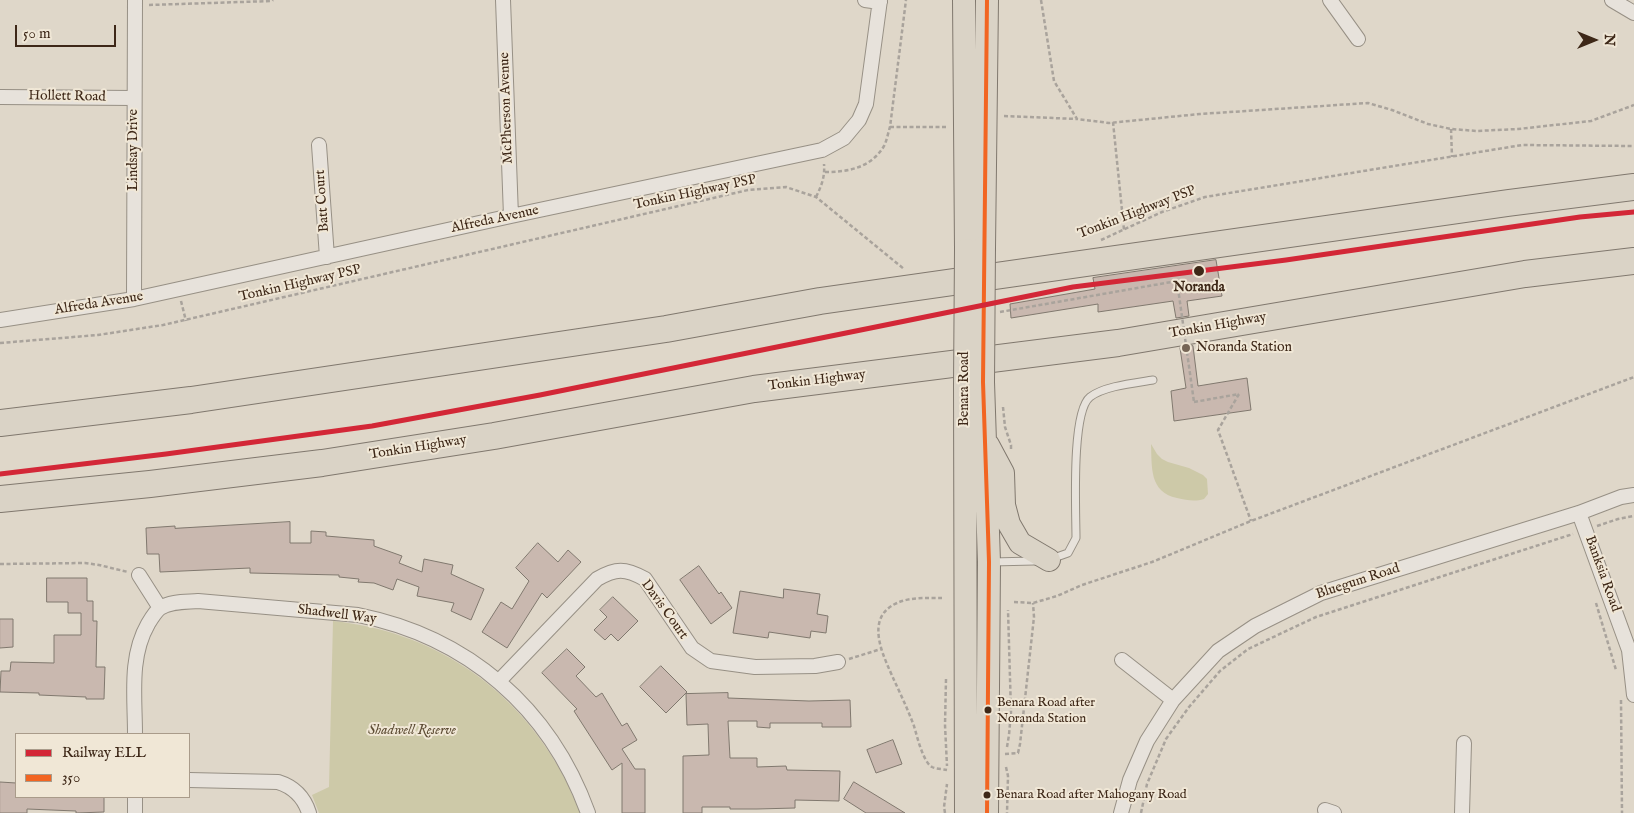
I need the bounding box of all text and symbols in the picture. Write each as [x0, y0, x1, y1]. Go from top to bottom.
scale bar [18, 15, 119, 47]
north arrow [1569, 15, 1619, 65]
text: 50 m [23, 24, 51, 43]
text: N [1600, 34, 1618, 46]
street label: McPherson Avenue [497, 52, 517, 164]
street label: Hollett Road [28, 88, 106, 106]
street label: Lindsay Drive [126, 109, 142, 191]
street label: Batt Court [312, 169, 334, 233]
street label: Tonkin Highway PSP [632, 172, 758, 214]
street label: Tonkin Highway PSP [1076, 183, 1198, 243]
street label: Alfreda Avenue [450, 203, 540, 237]
street label: Tonkin Highway PSP [237, 262, 363, 306]
marker: Noranda [1192, 264, 1206, 278]
place label: Noranda [1173, 280, 1225, 296]
street label: Alfreda Avenue [54, 289, 144, 319]
street label: Tonkin Highway [1168, 309, 1268, 343]
place label: Noranda Station [1196, 340, 1292, 356]
marker: Noranda Station [1180, 342, 1192, 354]
street label: Benara Road [957, 351, 973, 427]
street label: Tonkin Highway [767, 367, 867, 395]
street label: Tonkin Highway [368, 432, 468, 464]
street label: Banksia Road [1580, 534, 1624, 614]
street label: Bluegum Road [1314, 561, 1402, 603]
street label: Davis Court [637, 577, 691, 643]
street label: Shadwell Way [296, 602, 378, 628]
place label: Benara Road after Noranda Station [997, 695, 1095, 726]
marker: Benara Road after Noranda Station [983, 705, 993, 715]
park label: Shadwell Reserve [368, 723, 456, 739]
legend [15, 733, 190, 798]
text: Railway ELL [62, 743, 146, 762]
text: 350 [62, 768, 80, 787]
place label: Benara Road after Mahogany Road [996, 787, 1187, 803]
marker: Benara Road after Mahogany Road [982, 790, 992, 800]

